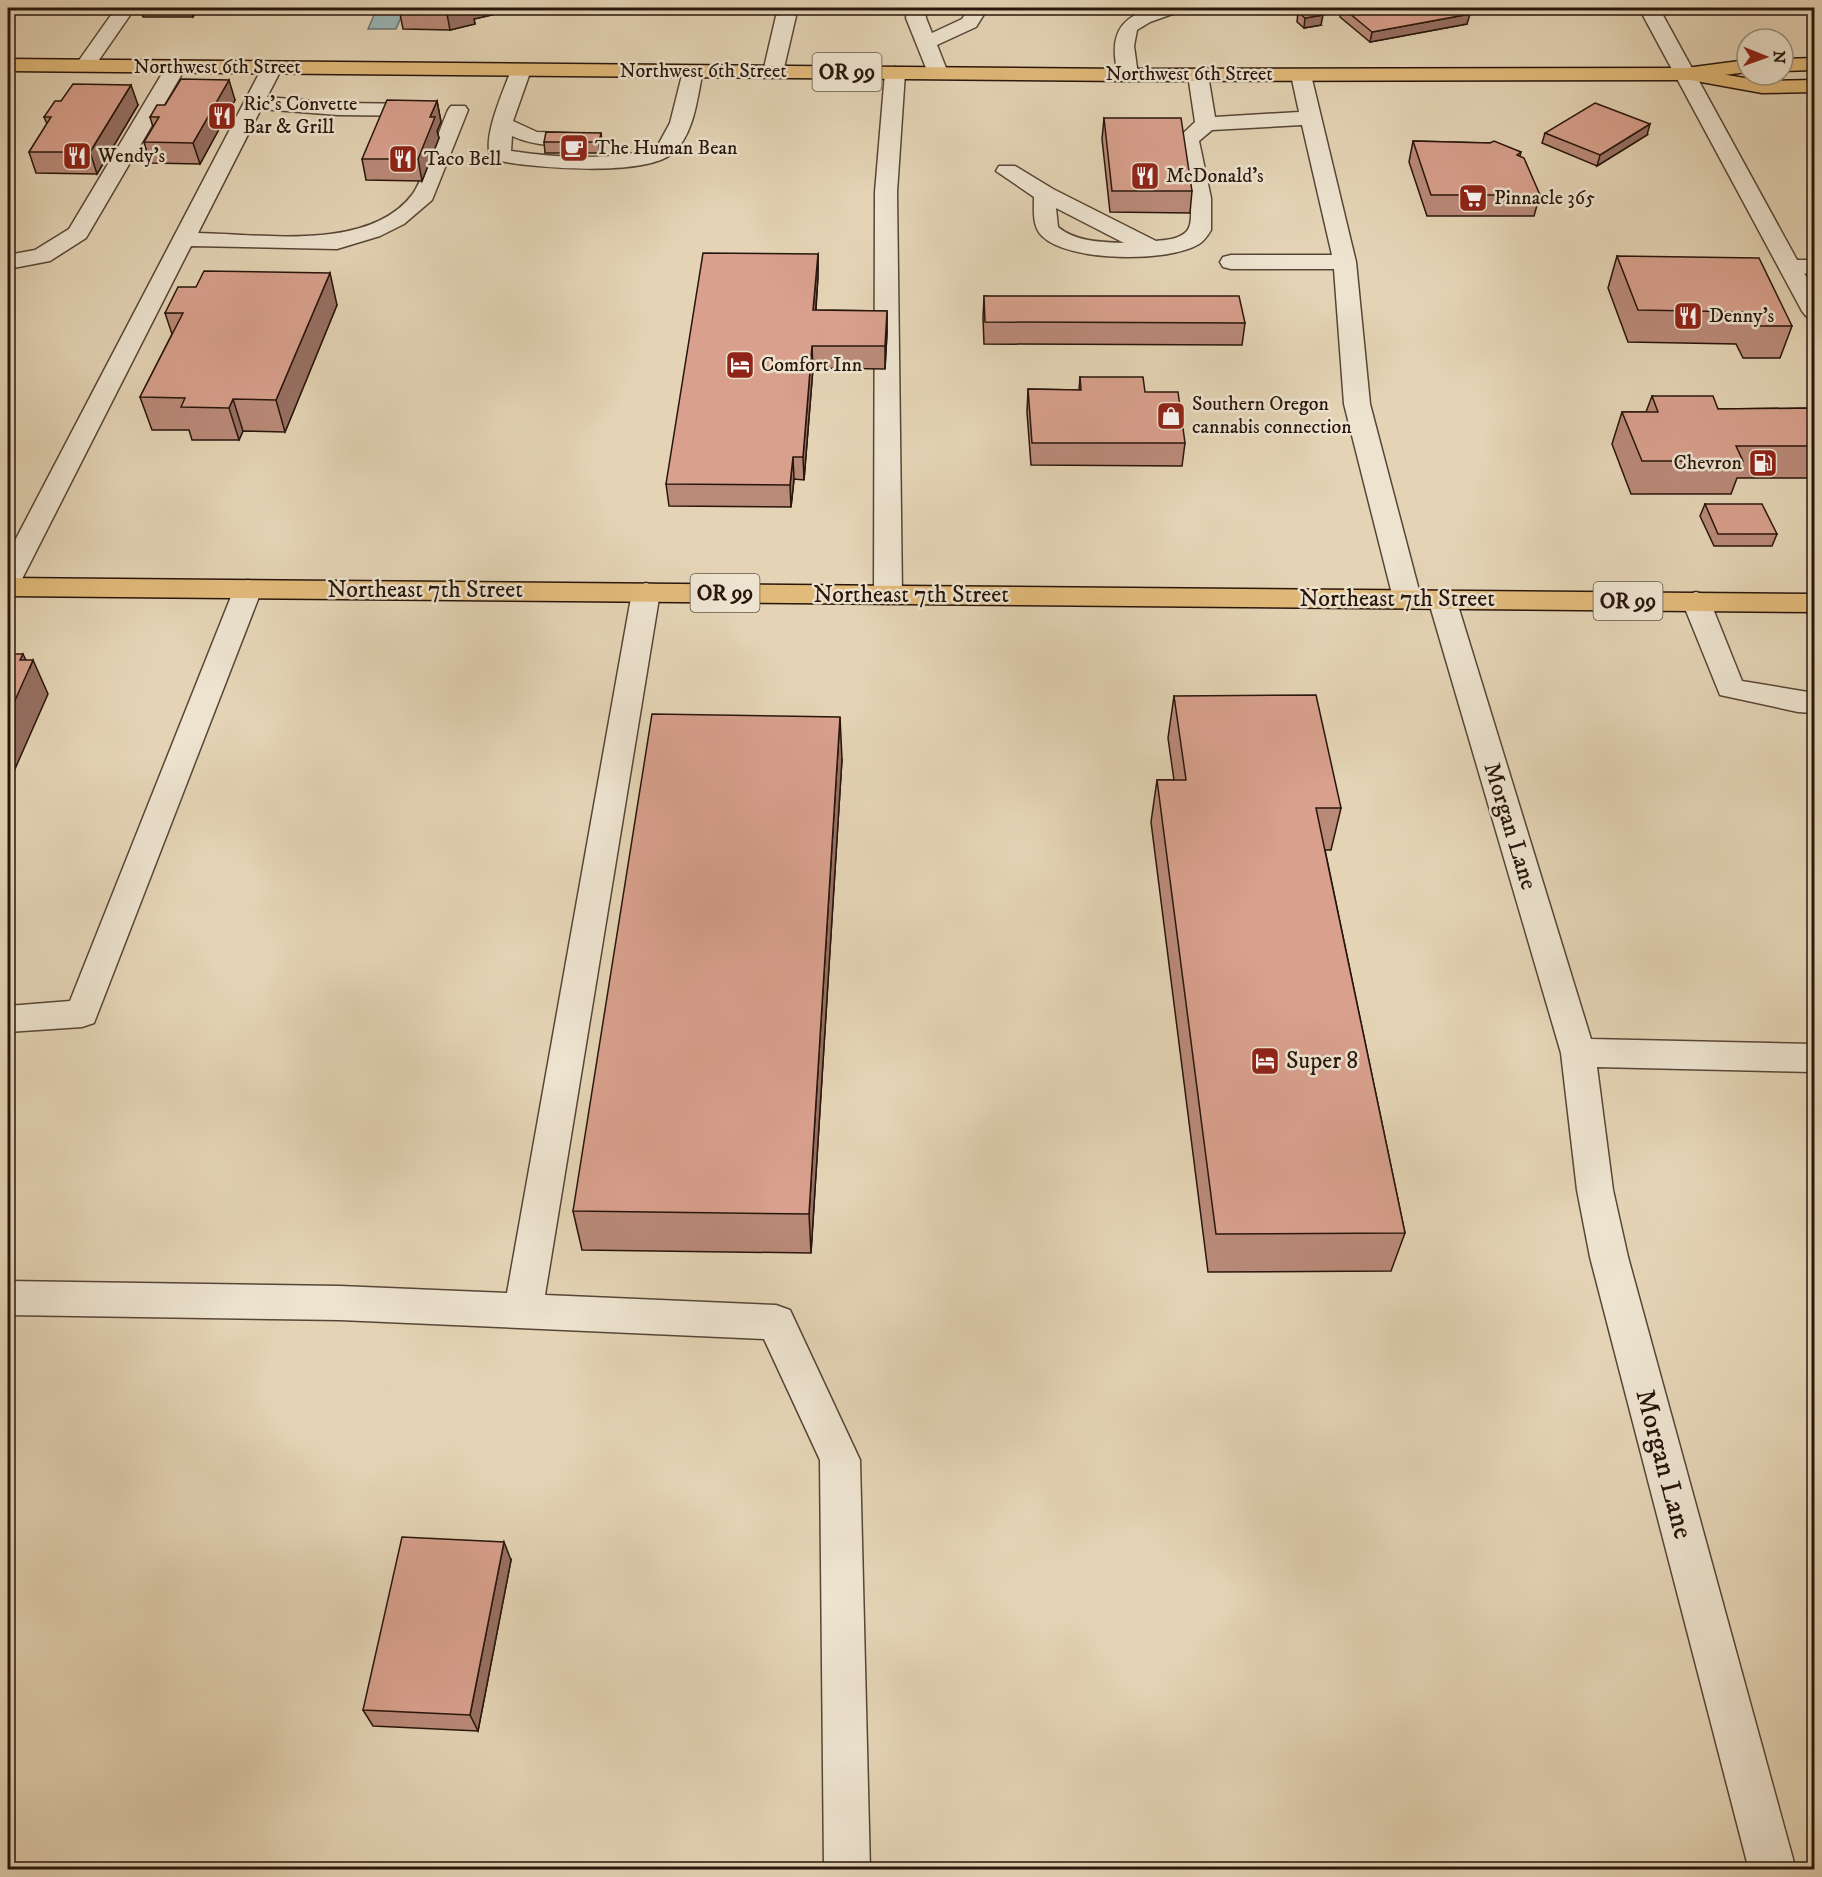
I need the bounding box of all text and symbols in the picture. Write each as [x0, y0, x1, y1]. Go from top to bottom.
north arrow [1735, 27, 1795, 87]
text: N [1769, 51, 1789, 64]
road number: OR 99 [812, 53, 882, 91]
street label: Northwest 6th Street [133, 55, 301, 80]
street label: Northwest 6th Street [619, 59, 787, 84]
street label: Northwest 6th Street [1105, 62, 1273, 87]
place label: Ric's Convette Bar & Grill [243, 92, 357, 140]
restaurant icon: Ric's Convette Bar & Grill [206, 100, 238, 132]
cafe icon: The Human Bean [558, 132, 590, 164]
place label: The Human Bean [595, 136, 738, 161]
restaurant icon: Wendy's [61, 140, 93, 172]
restaurant icon: Taco Bell [387, 143, 419, 175]
place label: Wendy's [97, 144, 165, 169]
place label: Taco Bell [424, 147, 501, 172]
restaurant icon: McDonald's [1129, 160, 1161, 192]
place label: McDonald's [1166, 164, 1264, 189]
supermarket icon: Pinnacle 365 [1457, 182, 1489, 214]
place label: Pinnacle 365 [1494, 186, 1595, 211]
restaurant icon: Denny's [1672, 300, 1704, 332]
place label: Denny's [1709, 304, 1775, 329]
hotel icon: Comfort Inn [724, 349, 756, 381]
place label: Comfort Inn [761, 353, 863, 378]
place label: Southern Oregon cannabis connection [1192, 392, 1352, 440]
shop icon: Southern Oregon cannabis connection [1155, 400, 1187, 432]
fuel station icon: Chevron [1747, 447, 1779, 479]
place label: Chevron [1674, 451, 1743, 476]
road number: OR 99 [690, 574, 760, 612]
street label: Northeast 7th Street [327, 575, 523, 605]
street label: Northeast 7th Street [813, 580, 1009, 610]
road number: OR 99 [1594, 582, 1662, 620]
street label: Northeast 7th Street [1299, 584, 1495, 614]
street label: Morgan Lane [1476, 759, 1544, 893]
hotel icon: Super 8 [1249, 1045, 1281, 1077]
place label: Super 8 [1286, 1046, 1358, 1076]
street label: Morgan Lane [1627, 1385, 1701, 1543]

